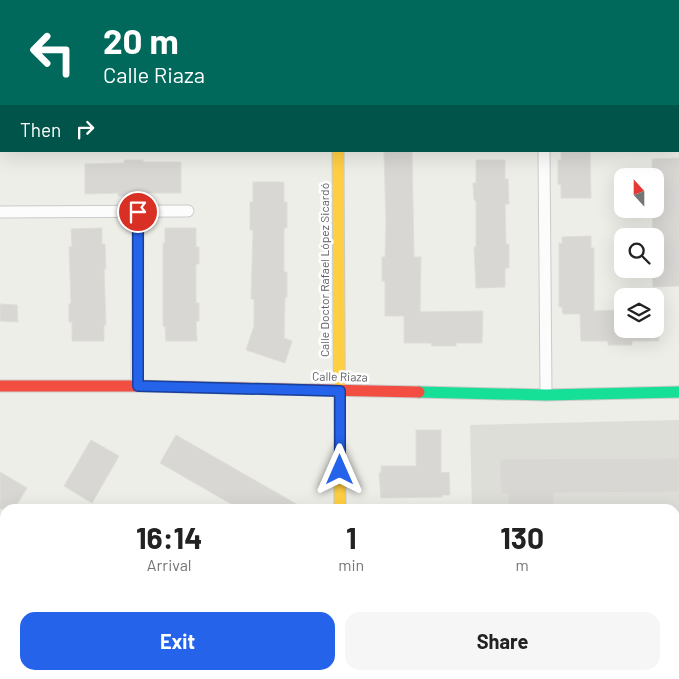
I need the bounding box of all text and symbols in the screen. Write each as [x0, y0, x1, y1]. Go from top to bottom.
text: 20 m [103, 19, 179, 61]
icon: left [20, 20, 85, 85]
text: Calle Riaza [103, 61, 205, 87]
icon: right [71, 115, 99, 143]
text: Then [20, 118, 61, 141]
north arrow [614, 168, 664, 218]
map controls [614, 168, 664, 338]
street label: Calle Doctor Rafael López Sicardó [317, 183, 331, 357]
pin [117, 191, 159, 233]
icon: arrive [124, 198, 152, 226]
button: search [614, 228, 664, 278]
button: layers [614, 288, 664, 338]
street label: Calle Riaza [312, 369, 368, 383]
position arrow [313, 443, 365, 495]
text: 16:14 [136, 519, 202, 555]
text: 1 [346, 519, 357, 555]
text: 130 [500, 519, 544, 555]
text: Arrival [147, 555, 192, 574]
text: min [338, 555, 364, 574]
text: m [515, 555, 529, 574]
button: Exit [20, 612, 335, 670]
button: Share [345, 612, 660, 670]

